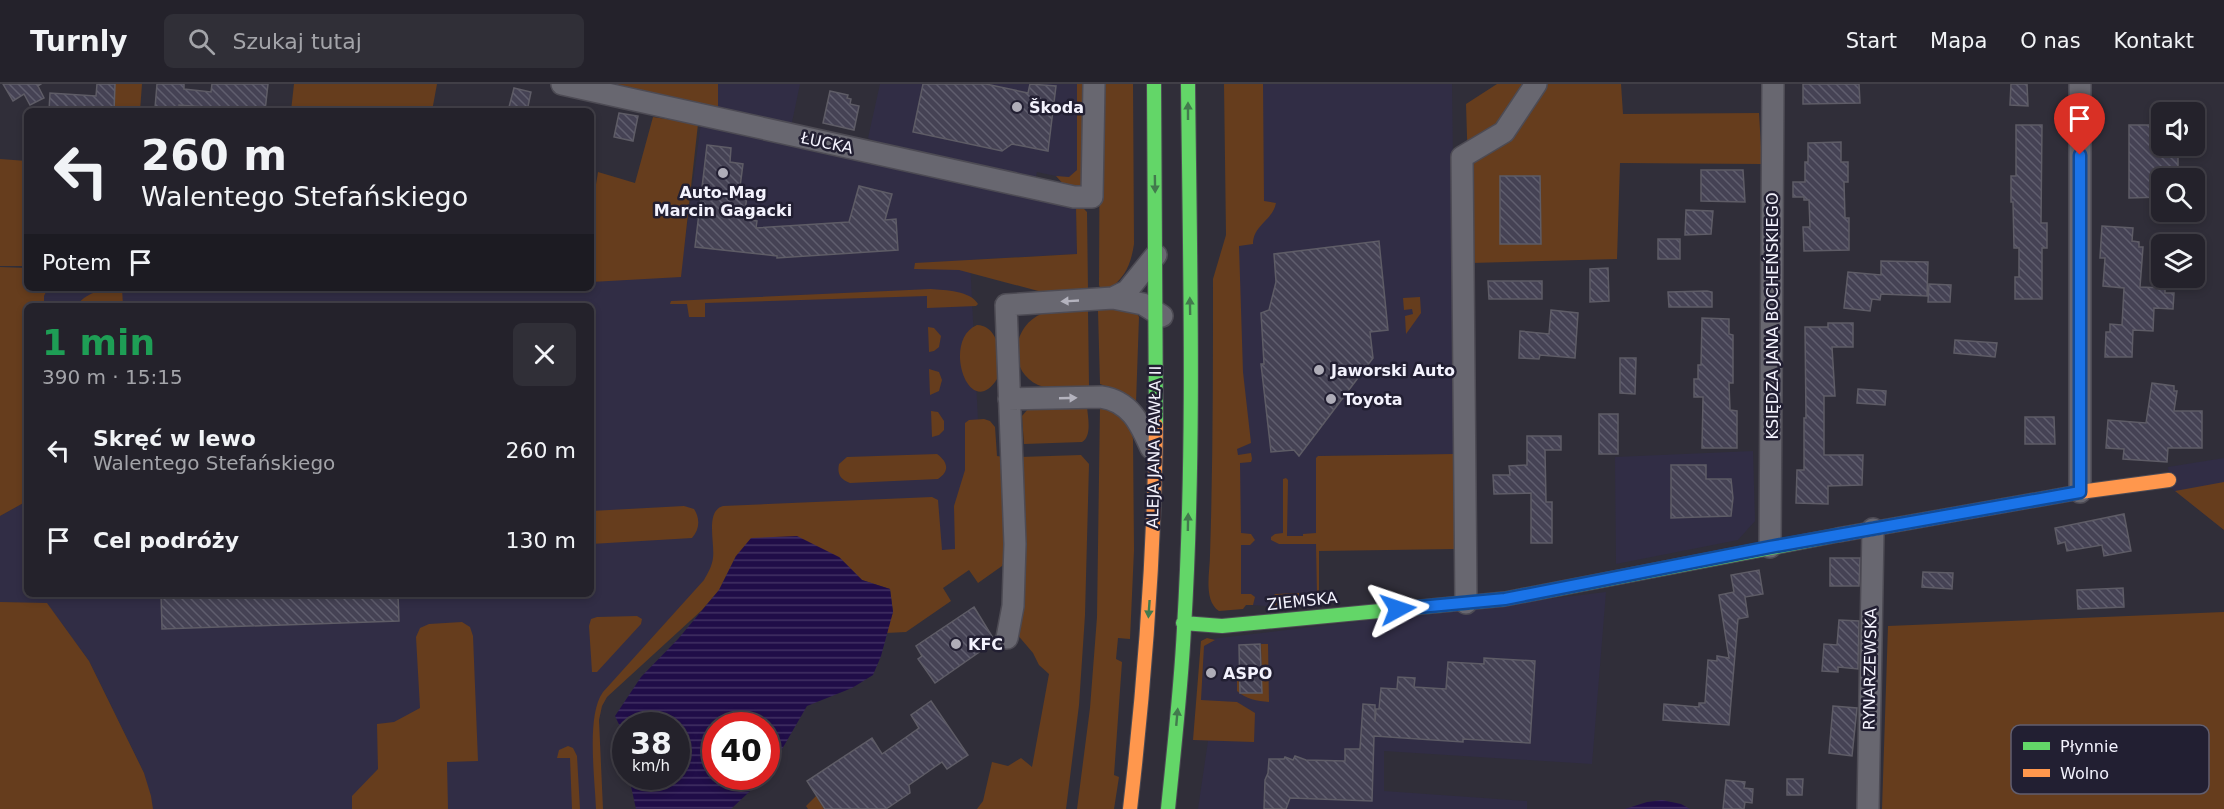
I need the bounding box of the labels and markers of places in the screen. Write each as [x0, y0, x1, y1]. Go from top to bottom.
pin [2054, 93, 2105, 155]
place label: Škoda [1029, 98, 1084, 117]
marker: Škoda [1010, 100, 1024, 114]
marker: Auto-Mag Marcin Gagacki [716, 166, 730, 180]
place label: Auto-Mag Marcin Gagacki [654, 183, 792, 220]
place label: Jaworski Auto [1330, 361, 1455, 380]
marker: Jaworski Auto [1312, 363, 1326, 377]
place label: Toyota [1343, 390, 1403, 409]
marker: Toyota [1324, 392, 1338, 406]
place label: KFC [968, 635, 1003, 654]
marker: KFC [949, 637, 963, 651]
place label: ASPO [1223, 664, 1272, 683]
marker: ASPO [1204, 666, 1218, 680]

